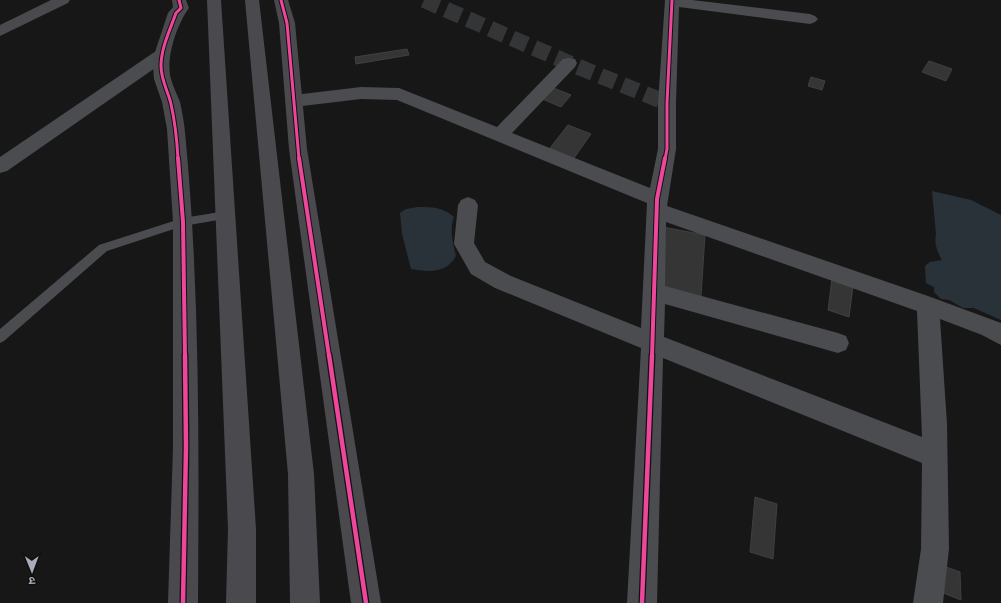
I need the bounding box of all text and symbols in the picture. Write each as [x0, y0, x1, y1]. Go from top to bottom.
north arrow [12, 551, 52, 591]
text: उ [28, 575, 36, 588]

